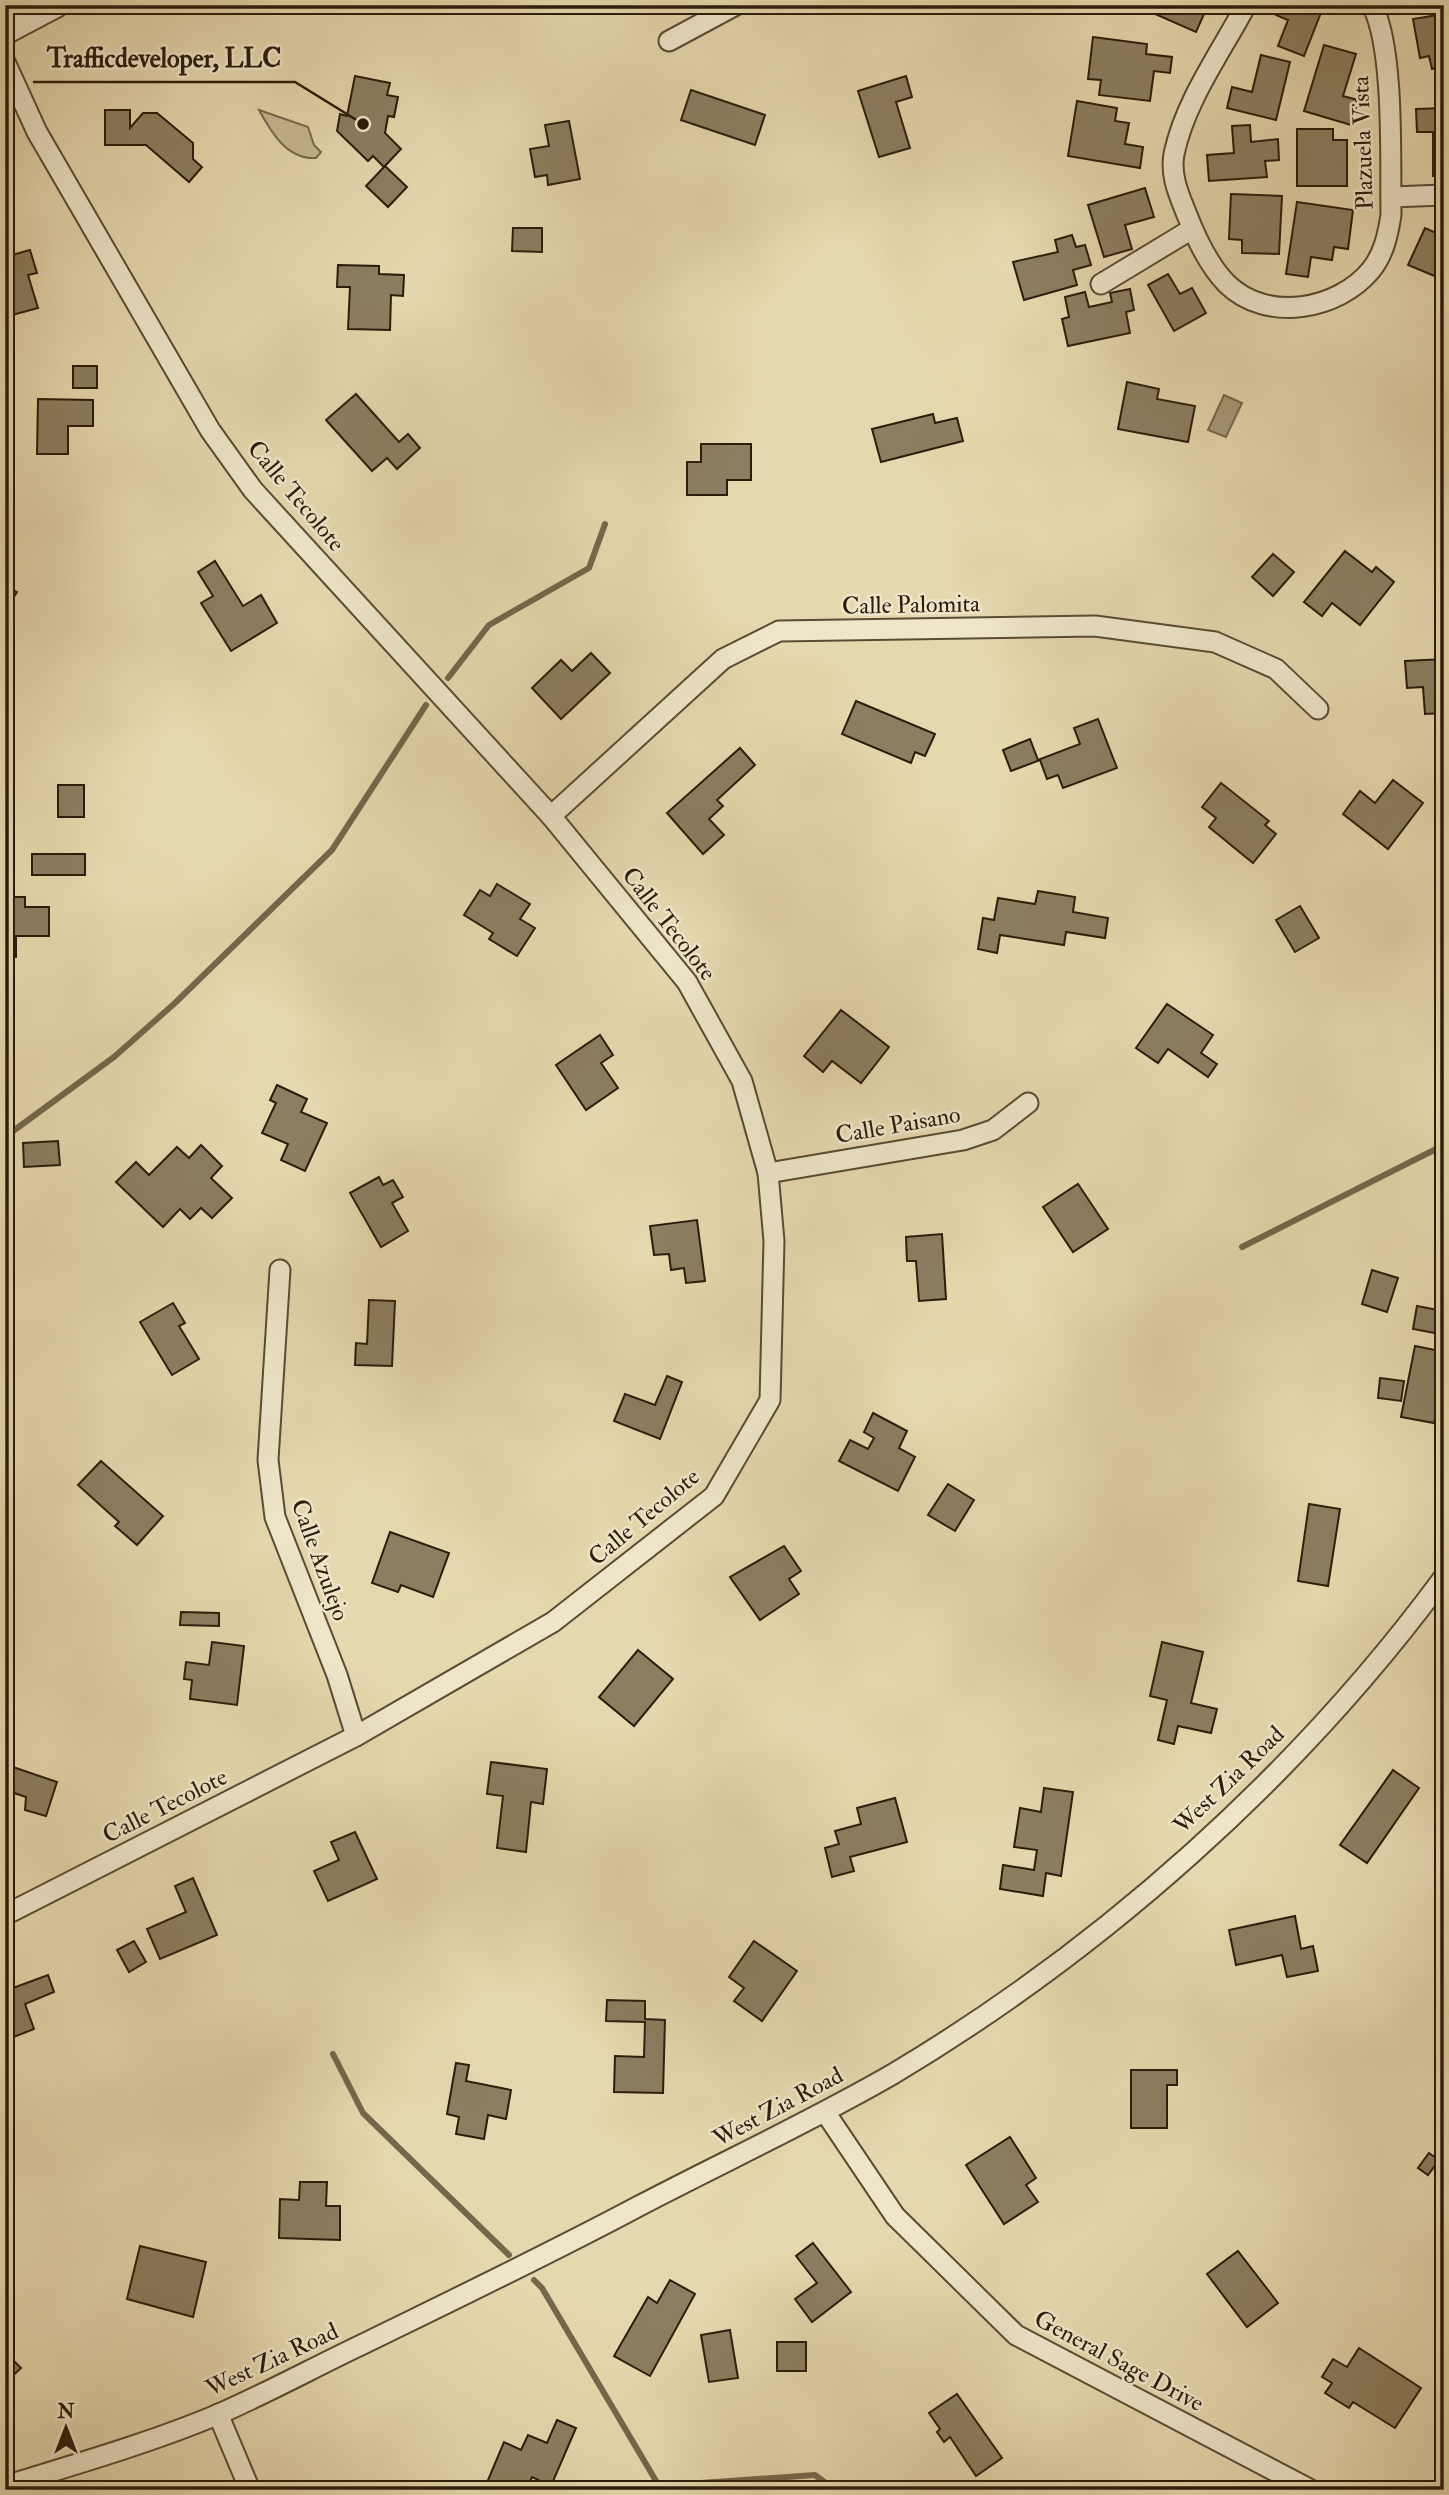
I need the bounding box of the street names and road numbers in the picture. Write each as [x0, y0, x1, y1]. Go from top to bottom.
street label: Plazuela Vista [1345, 74, 1381, 211]
street label: Calle Tecolote [240, 434, 352, 558]
street label: Calle Palomita [842, 588, 981, 622]
street label: Calle Tecolote [615, 861, 723, 987]
street label: Calle Paisano [833, 1099, 963, 1151]
street label: Calle Tecolote [582, 1461, 706, 1573]
street label: Calle Azulejo [284, 1495, 356, 1625]
street label: West Zia Road [1166, 1719, 1291, 1841]
street label: Calle Tecolote [97, 1761, 233, 1851]
street label: West Zia Road [707, 2060, 848, 2155]
street label: General Sage Drive [1029, 2303, 1209, 2419]
street label: West Zia Road [200, 2316, 343, 2405]

